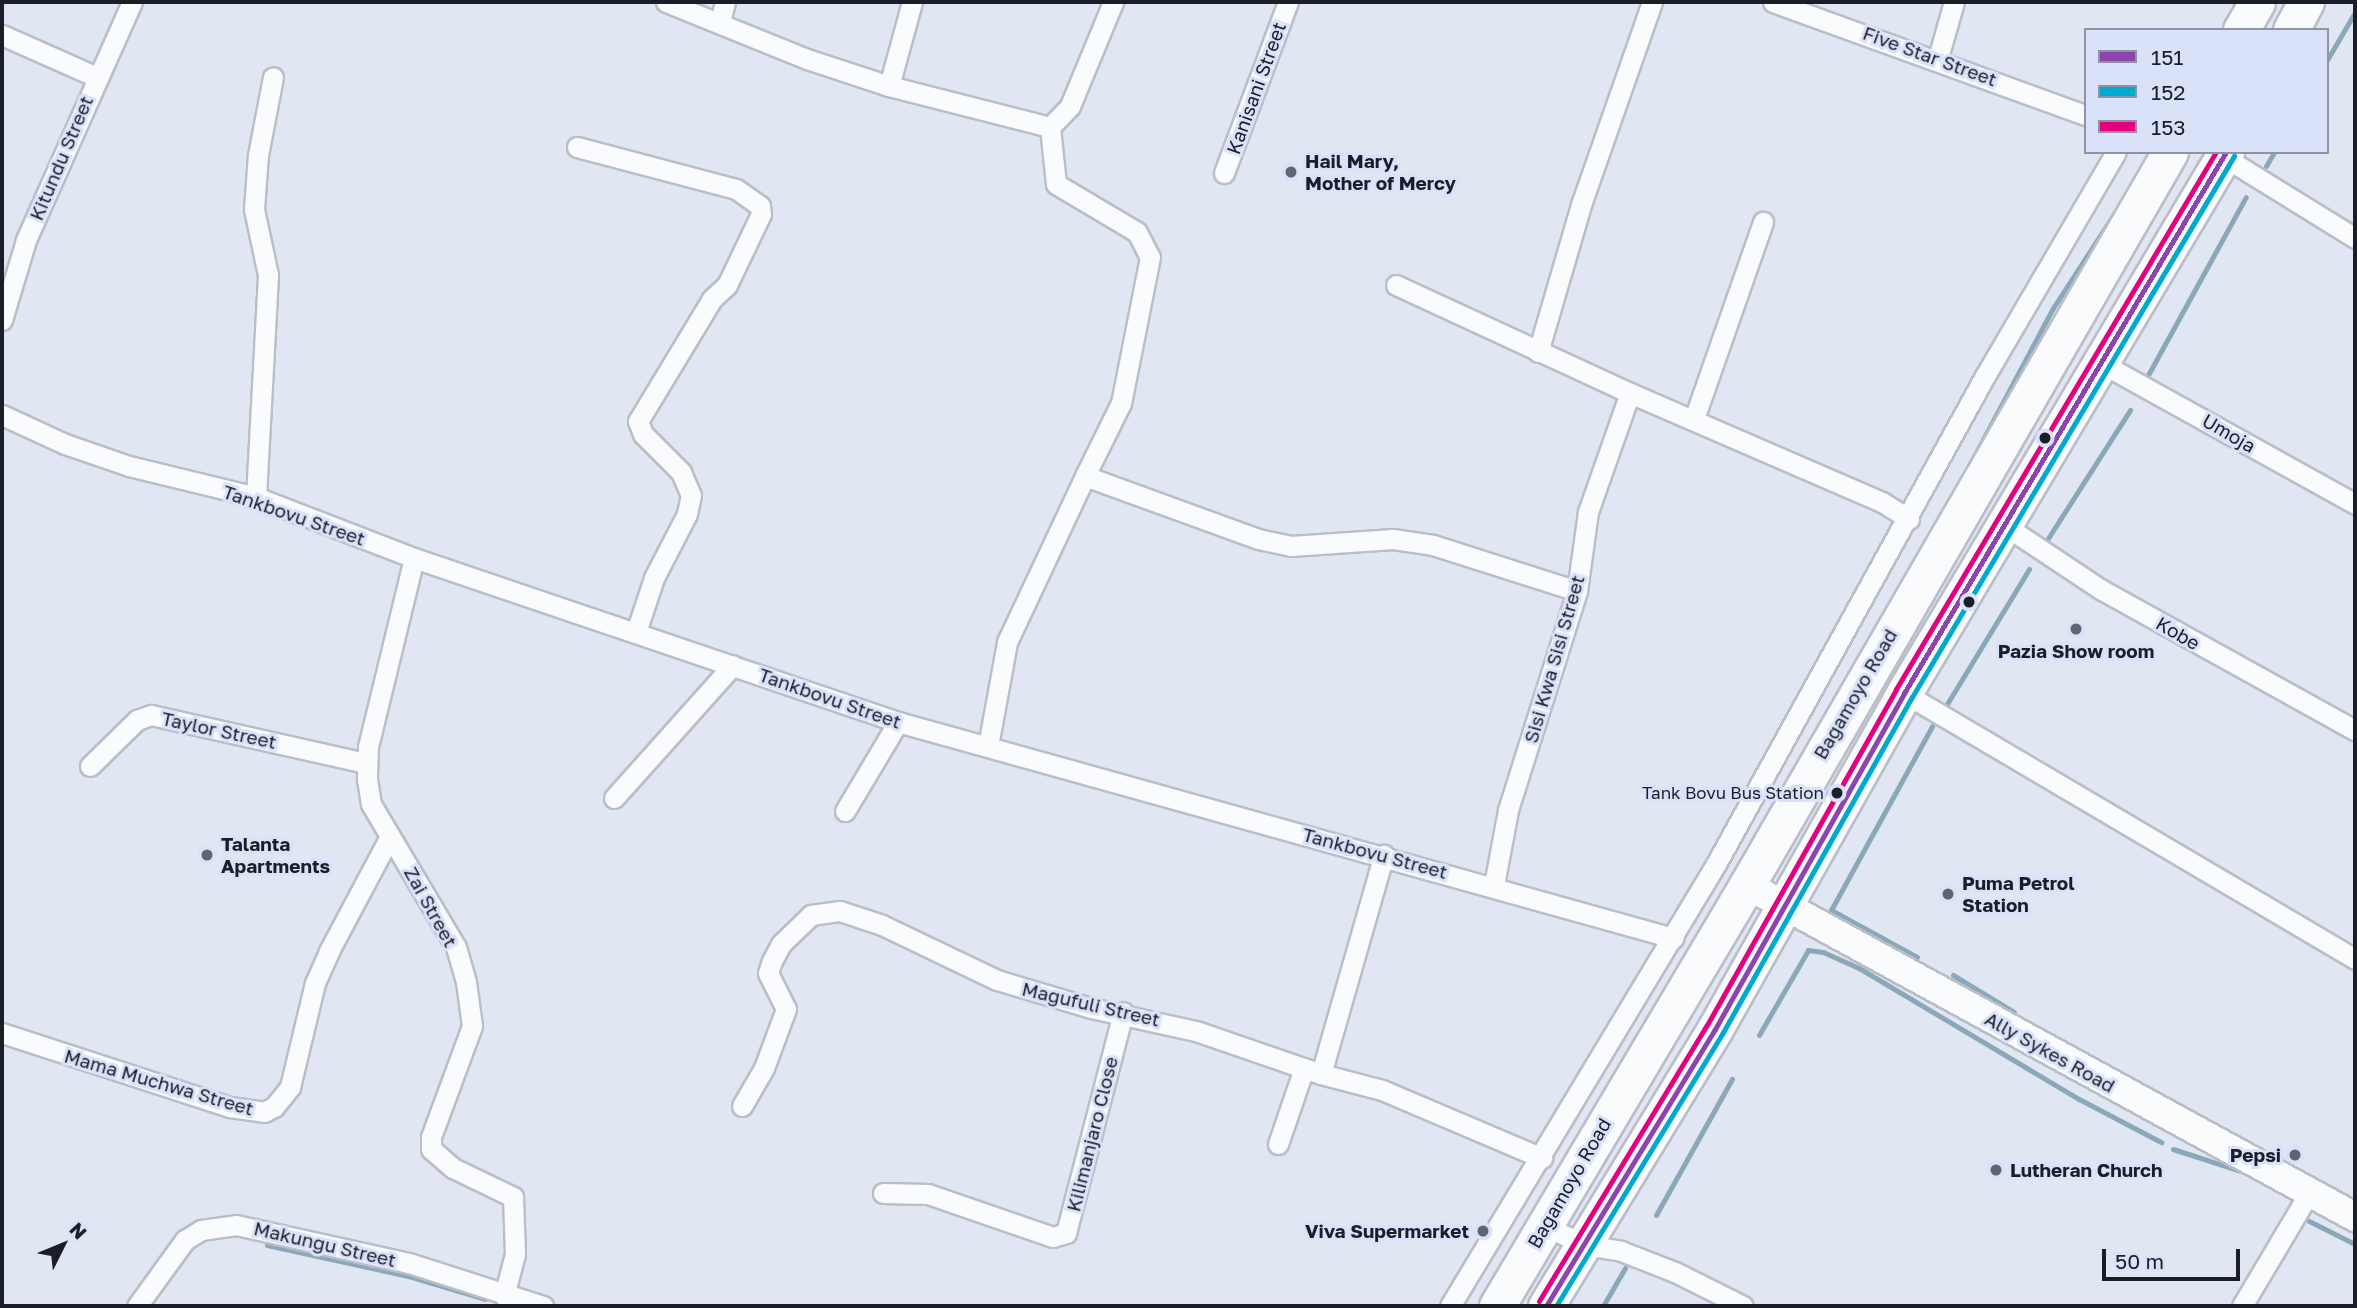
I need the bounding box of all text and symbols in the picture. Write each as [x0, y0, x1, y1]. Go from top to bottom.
street label: Kanisani Street [1222, 19, 1290, 157]
street label: Five Star Street [1860, 21, 2000, 91]
legend [2084, 28, 2329, 154]
text: 151 [2151, 44, 2184, 70]
text: 152 [2151, 79, 2186, 105]
street label: Kitundu Street [24, 92, 98, 224]
text: 153 [2151, 114, 2186, 140]
place label: Hail Mary, Mother of Mercy [1305, 150, 1456, 194]
marker: Hail Mary, Mother of Mercy [1283, 164, 1299, 180]
street label: Umoja [2198, 409, 2260, 457]
unlabelled marker [2038, 431, 2052, 445]
street label: Tankbovu Street [220, 480, 368, 550]
street label: Sisi Kwa Sisi Street [1519, 572, 1589, 746]
unlabelled marker [1962, 595, 1976, 609]
street label: Kobe [2152, 611, 2204, 655]
marker: Pazia Show room [2068, 621, 2084, 637]
street label: Bagamoyo Road [1808, 625, 1902, 763]
place label: Pazia Show room [1998, 640, 2154, 662]
street label: Tankbovu Street [756, 663, 904, 733]
street label: Taylor Street [160, 707, 278, 753]
place label: Tank Bovu Bus Station [1642, 783, 1824, 803]
marker: Tank Bovu Bus Station [1830, 786, 1844, 800]
street label: Tankbovu Street [1300, 823, 1450, 883]
place label: Talanta Apartments [221, 833, 330, 877]
marker: Talanta Apartments [199, 847, 215, 863]
street label: Zai Street [400, 863, 462, 951]
place label: Puma Petrol Station [1962, 872, 2075, 916]
marker: Puma Petrol Station [1940, 886, 1956, 902]
street label: Magufuli Street [1020, 977, 1162, 1031]
street label: Ally Sykes Road [1981, 1007, 2119, 1097]
street label: Mama Muchwa Street [62, 1044, 256, 1120]
street label: Kilimanjaro Close [1062, 1054, 1122, 1214]
street label: Bagamoyo Road [1522, 1114, 1616, 1252]
place label: Pepsi [2230, 1144, 2281, 1166]
marker: Pepsi [2287, 1147, 2303, 1163]
place label: Lutheran Church [2010, 1159, 2162, 1181]
marker: Lutheran Church [1988, 1162, 2004, 1178]
north arrow [28, 1210, 98, 1280]
text: N [65, 1217, 92, 1243]
street label: Makungu Street [252, 1217, 398, 1271]
place label: Viva Supermarket [1305, 1220, 1469, 1242]
marker: Viva Supermarket [1475, 1223, 1491, 1239]
scale bar [2105, 1234, 2243, 1278]
text: 50 m [2115, 1248, 2164, 1274]

